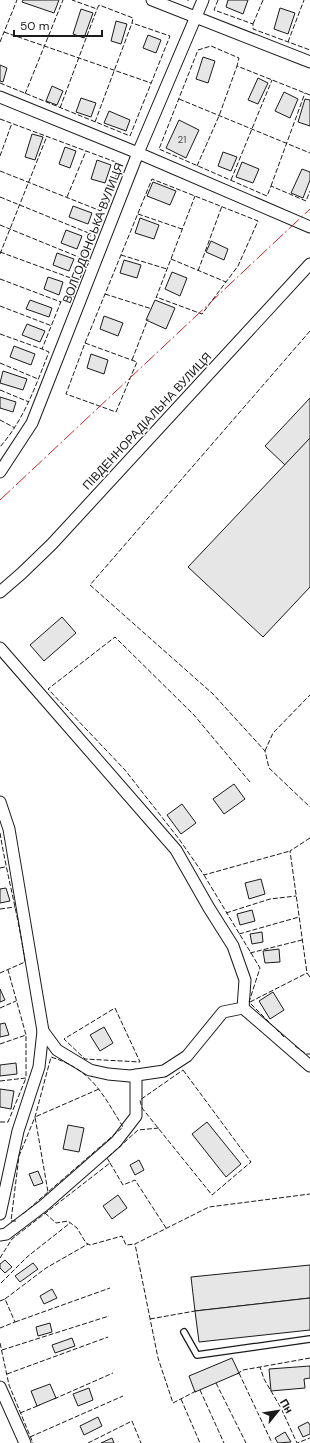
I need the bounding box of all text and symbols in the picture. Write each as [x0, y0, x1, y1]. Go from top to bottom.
scale bar [14, 12, 102, 38]
text: 50 m [20, 18, 49, 34]
house number: 21 [178, 133, 186, 146]
street label: ВОЛГОДОНСЬКА ВУЛИЦЯ [59, 160, 127, 306]
street label: ПІВДЕННОРАДІАЛЬНА ВУЛИЦЯ [79, 349, 215, 493]
north arrow [258, 1391, 298, 1431]
text: Пн [277, 1396, 296, 1416]

